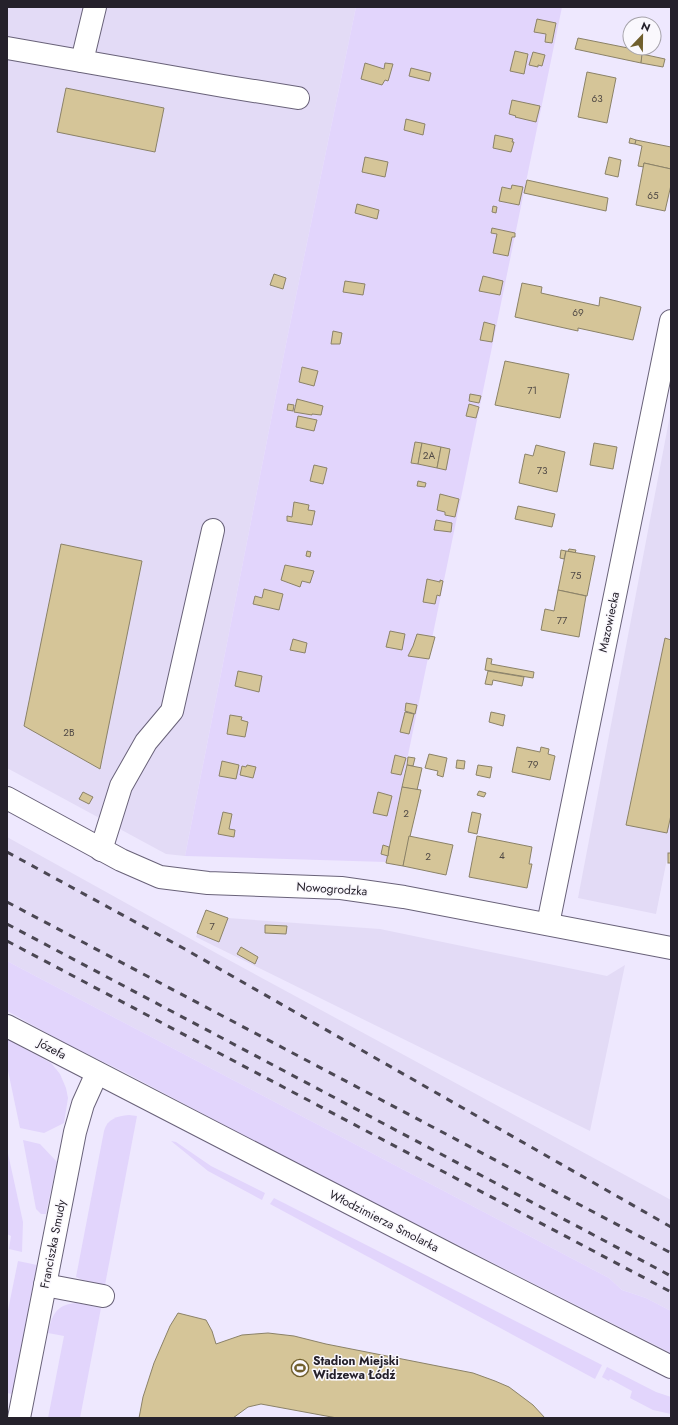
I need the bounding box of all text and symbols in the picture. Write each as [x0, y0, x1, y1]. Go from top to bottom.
north arrow [622, 16, 662, 56]
text: N [639, 18, 653, 36]
house number: 63 [591, 91, 603, 106]
house number: 65 [647, 188, 659, 203]
house number: 69 [572, 305, 584, 320]
house number: 71 [527, 383, 537, 398]
house number: 2A [423, 448, 436, 463]
house number: 73 [537, 463, 548, 478]
house number: 75 [571, 568, 582, 583]
street label: Mazowiecka [594, 590, 624, 654]
house number: 77 [557, 613, 568, 628]
house number: 2B [63, 725, 75, 740]
house number: 79 [527, 757, 539, 772]
house number: 2 [403, 806, 409, 821]
house number: 4 [499, 848, 505, 863]
house number: 2 [425, 849, 431, 864]
street label: Nowogrodzka [296, 878, 368, 900]
house number: 7 [209, 919, 215, 934]
street label: Józefa [33, 1033, 70, 1064]
street label: Włodzimierza Smolarka [326, 1186, 442, 1257]
street label: Franciszka Smudy [36, 1197, 71, 1290]
place label: Stadion Miejski Widzewa Łódź [313, 1352, 399, 1384]
sports icon: Stadion Miejski Widzewa Łódź [290, 1358, 310, 1378]

